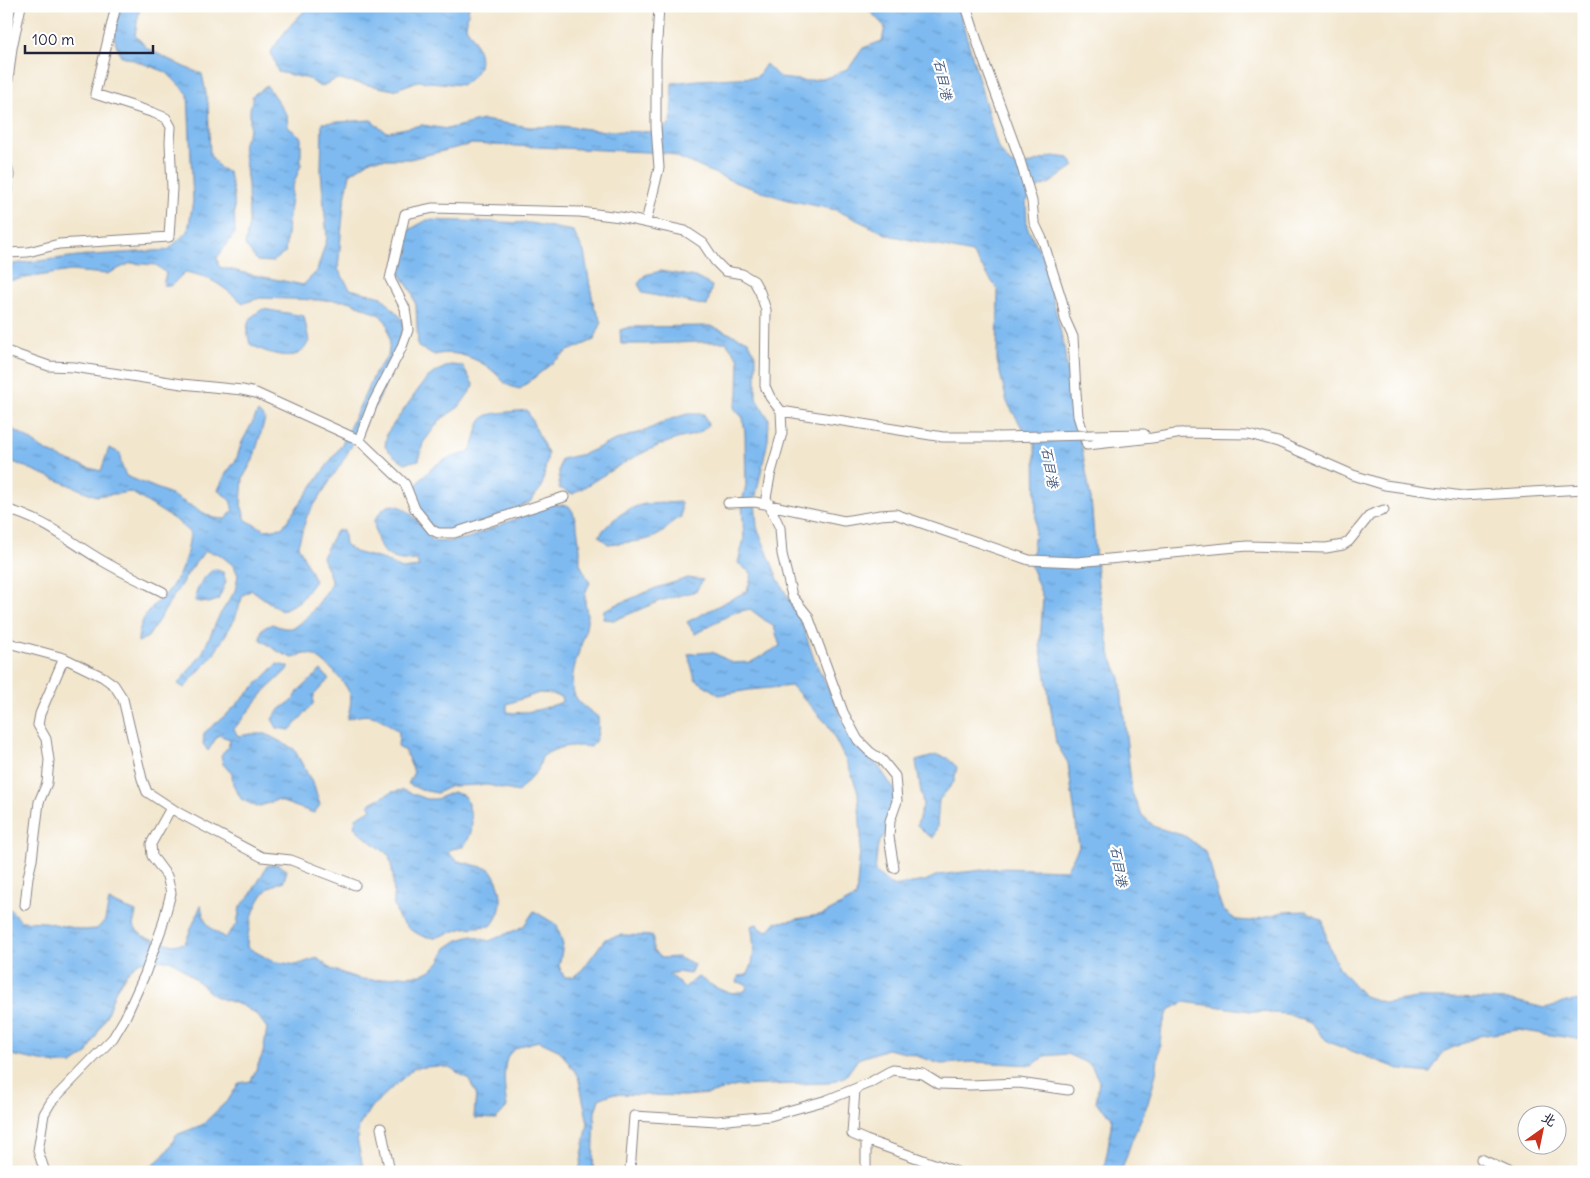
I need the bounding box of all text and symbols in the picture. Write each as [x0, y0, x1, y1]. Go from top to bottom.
scale bar [25, 22, 152, 54]
text: 100 m [32, 30, 74, 49]
water label: 石目港 [930, 57, 957, 103]
water label: 石目港 [1037, 445, 1063, 491]
water label: 石目港 [1106, 844, 1132, 890]
north arrow [1518, 1106, 1568, 1156]
text: 北 [1538, 1108, 1560, 1130]

